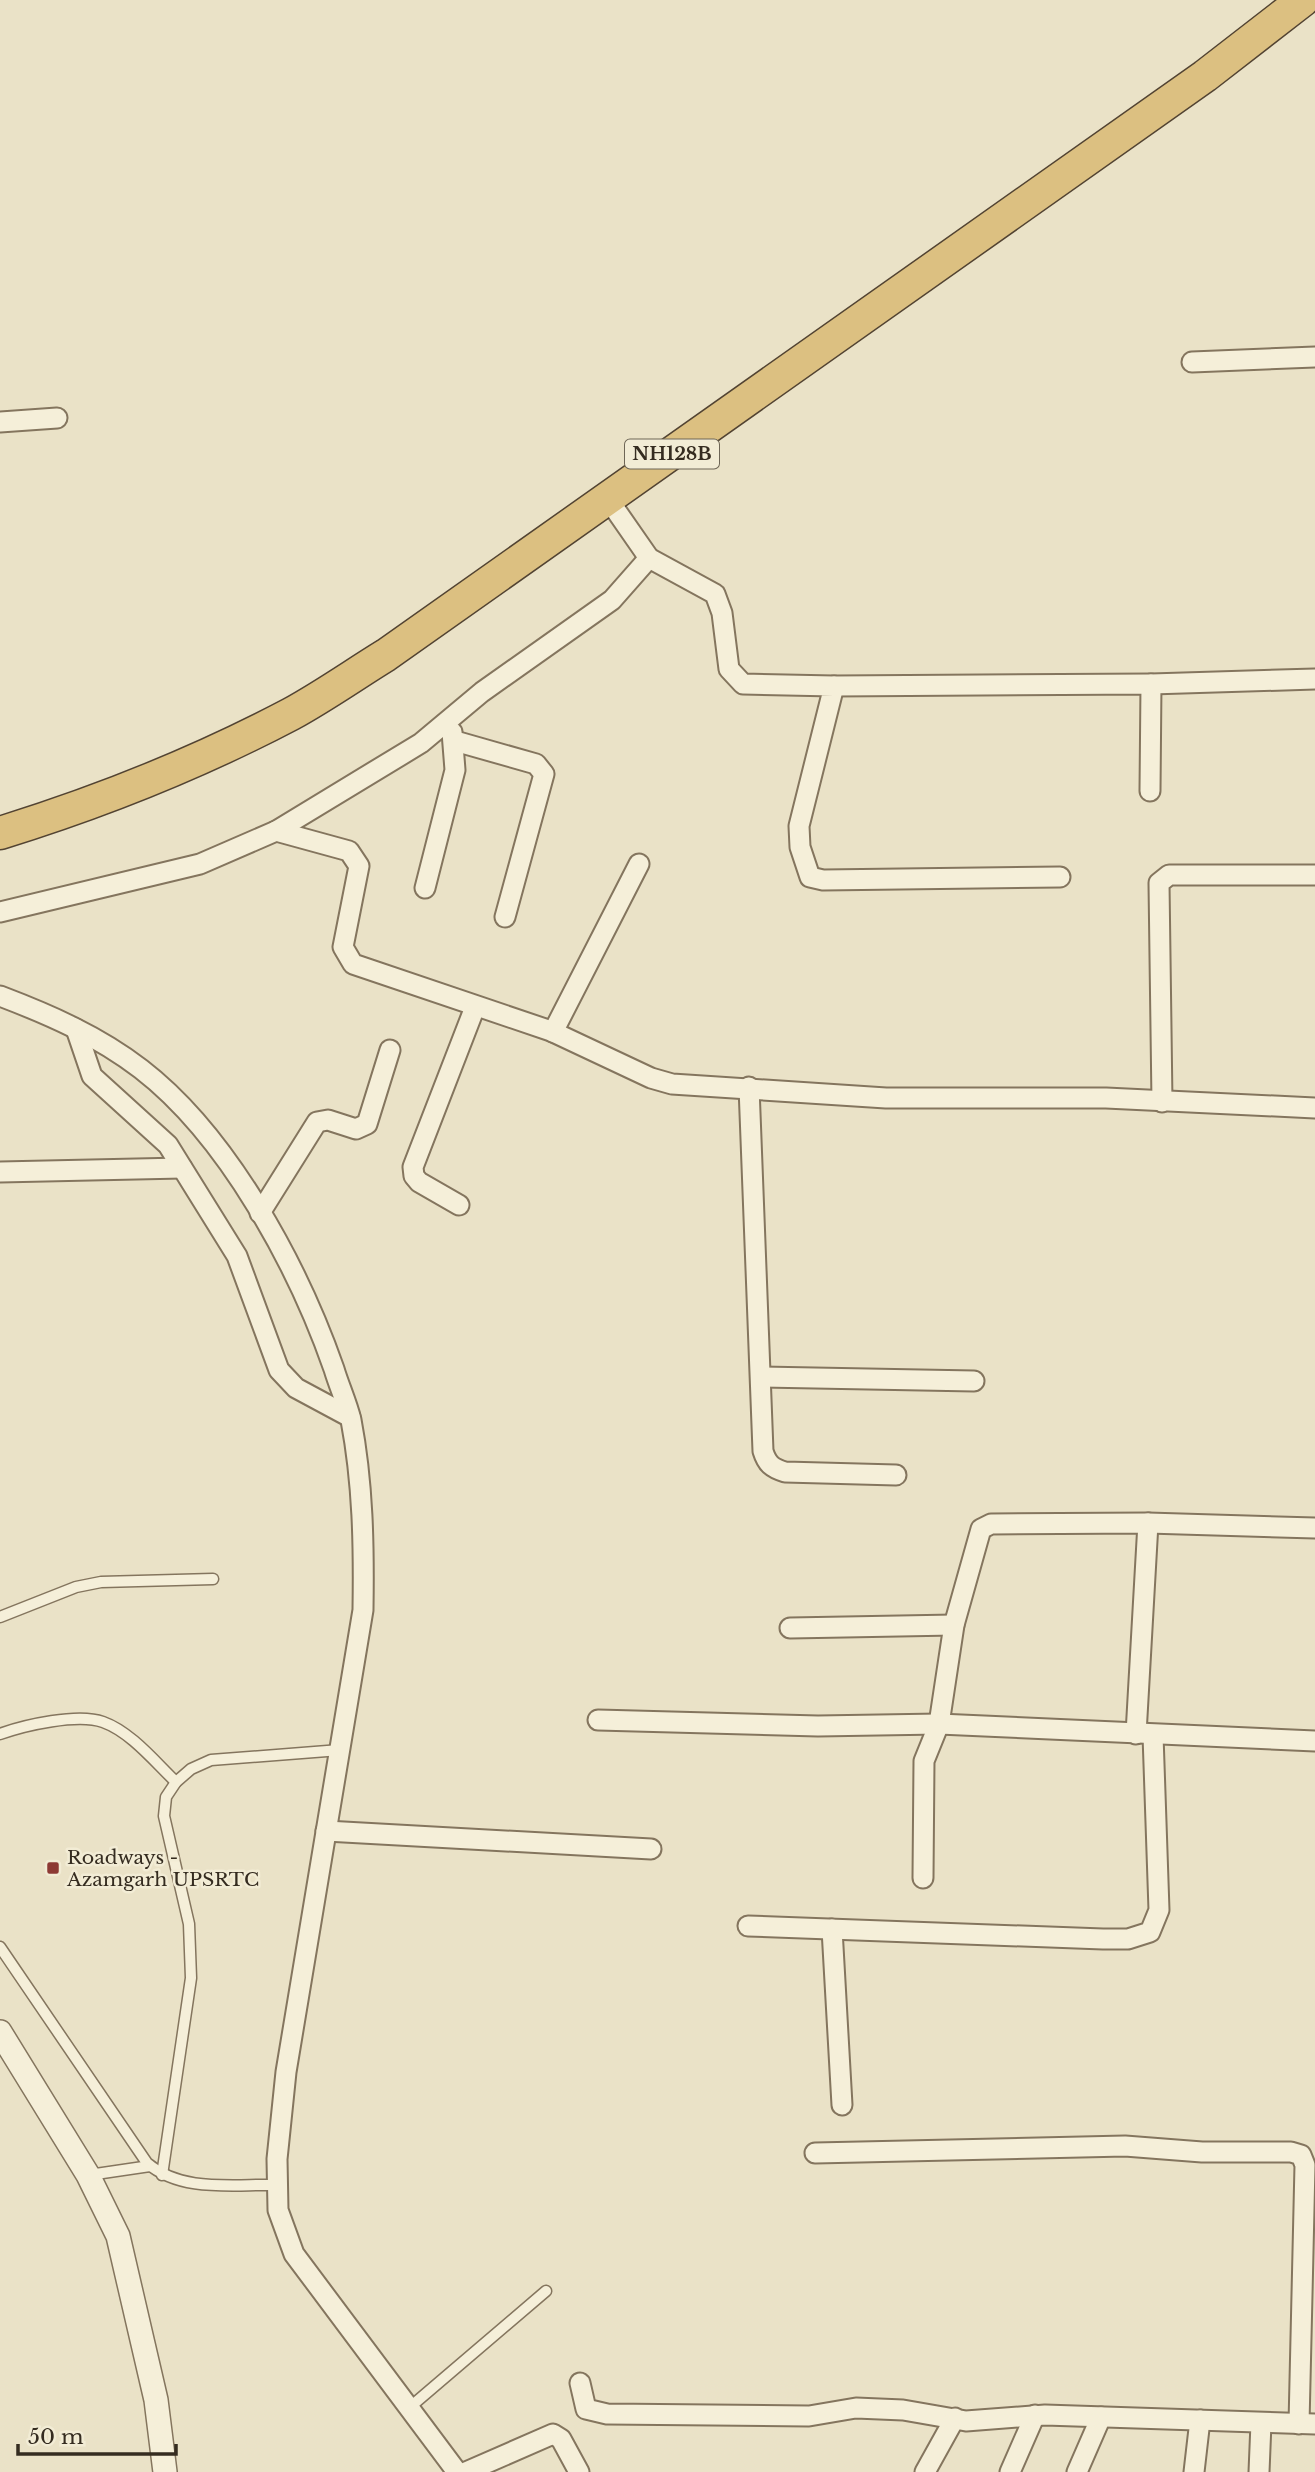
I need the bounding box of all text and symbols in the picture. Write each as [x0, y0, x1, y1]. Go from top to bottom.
road number: NH128B [625, 440, 719, 468]
place label: Roadways - Azamgarh UPSRTC [66, 1846, 259, 1891]
marker: Roadways - Azamgarh UPSRTC [45, 1860, 61, 1876]
scale bar [18, 2412, 175, 2456]
text: 50 m [28, 2424, 84, 2450]

